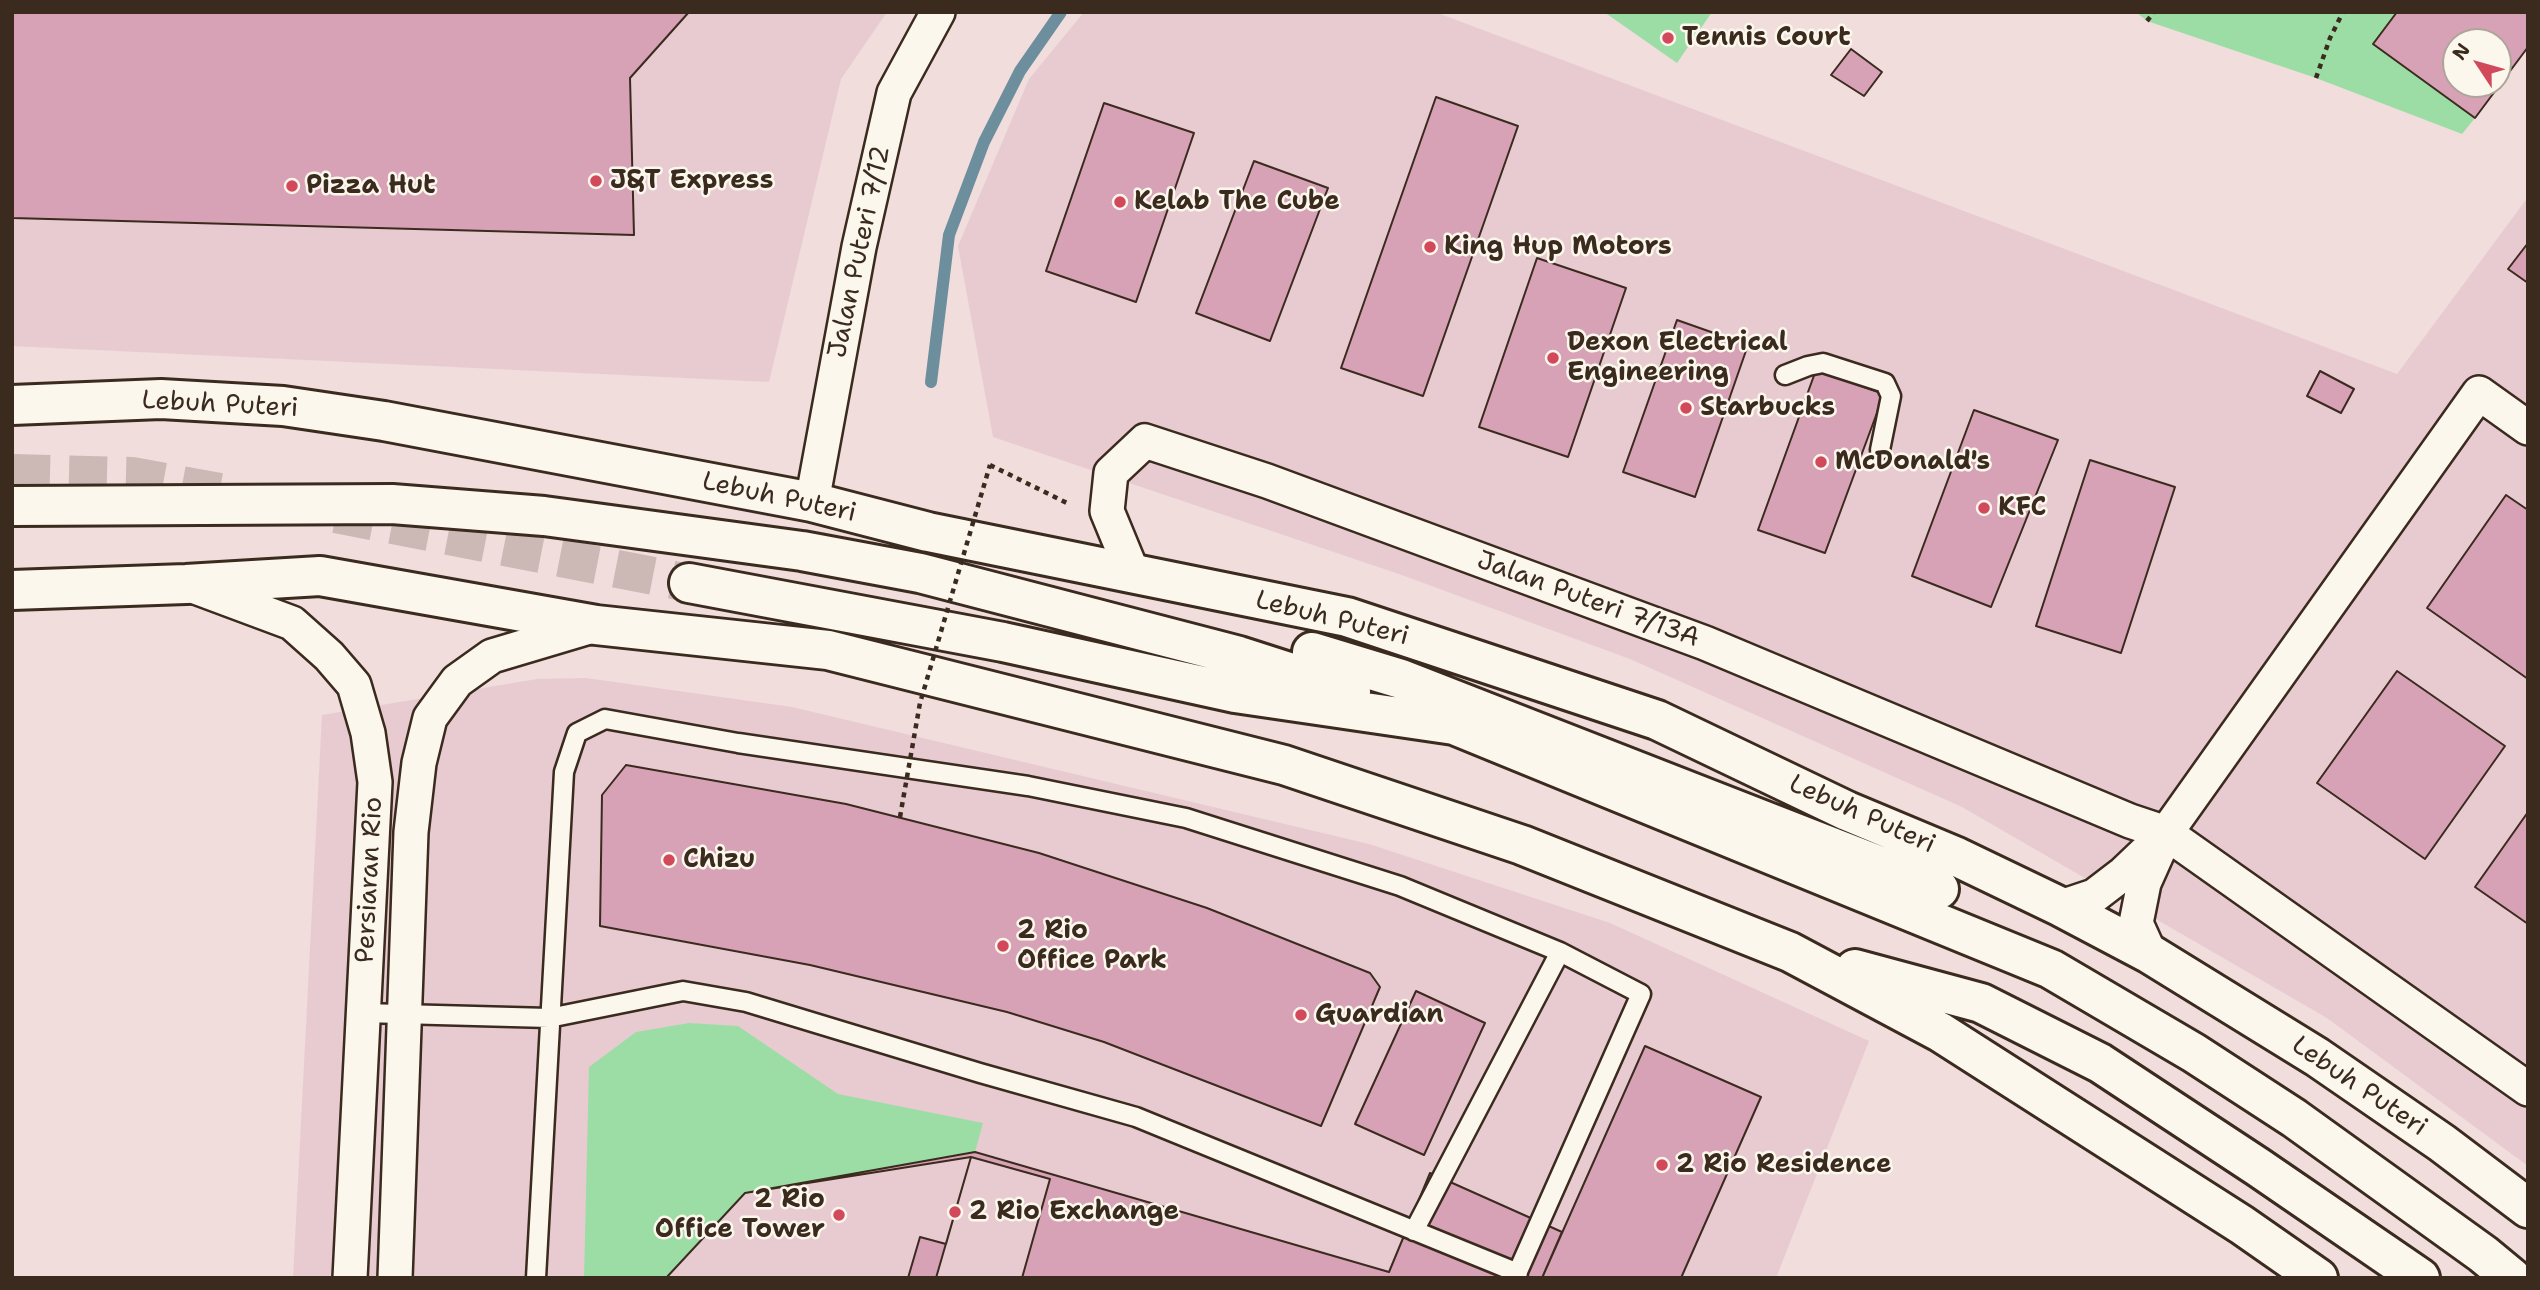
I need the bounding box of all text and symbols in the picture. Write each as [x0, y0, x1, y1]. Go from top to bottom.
place label: Tennis Court [1682, 22, 1851, 54]
north arrow [2442, 28, 2512, 98]
marker: Tennis Court [1660, 30, 1676, 46]
text: N [2447, 38, 2476, 65]
street label: Jalan Puteri 7/12 [822, 143, 898, 361]
place label: J&T Express [610, 165, 773, 197]
place label: Pizza Hut [306, 170, 436, 202]
marker: J&T Express [588, 173, 604, 189]
marker: Pizza Hut [284, 178, 300, 194]
place label: Kelab The Cube [1134, 186, 1340, 218]
marker: Kelab The Cube [1112, 194, 1128, 210]
place label: King Hup Motors [1444, 231, 1672, 263]
marker: King Hup Motors [1422, 239, 1438, 255]
place label: Dexon Electrical Engineering [1567, 327, 1788, 388]
marker: Dexon Electrical Engineering [1545, 350, 1561, 366]
street label: Lebuh Puteri [141, 385, 299, 425]
place label: Starbucks [1700, 392, 1835, 424]
marker: Starbucks [1678, 400, 1694, 416]
place label: McDonald's [1835, 446, 1990, 478]
marker: McDonald's [1813, 454, 1829, 470]
street label: Lebuh Puteri [699, 466, 859, 530]
place label: KFC [1998, 492, 2047, 524]
marker: KFC [1976, 500, 1992, 516]
street label: Jalan Puteri 7/13A [1473, 545, 1703, 655]
street label: Lebuh Puteri [1252, 585, 1412, 653]
street label: Lebuh Puteri [1784, 769, 1940, 861]
street label: Persiaran Rio [350, 796, 390, 964]
place label: Chizu [683, 844, 755, 876]
marker: Chizu [661, 852, 677, 868]
place label: 2 Rio Office Park [1017, 915, 1167, 976]
marker: 2 Rio Office Park [995, 938, 1011, 954]
place label: Guardian [1315, 999, 1444, 1031]
marker: Guardian [1293, 1007, 1309, 1023]
street label: Lebuh Puteri [2285, 1030, 2433, 1144]
place label: 2 Rio Residence [1676, 1149, 1892, 1181]
marker: 2 Rio Residence [1654, 1157, 1670, 1173]
place label: 2 Rio Office Tower [655, 1184, 825, 1246]
place label: 2 Rio Exchange [969, 1196, 1179, 1228]
marker: 2 Rio Exchange [947, 1204, 963, 1220]
marker: 2 Rio Office Tower [831, 1207, 847, 1223]

